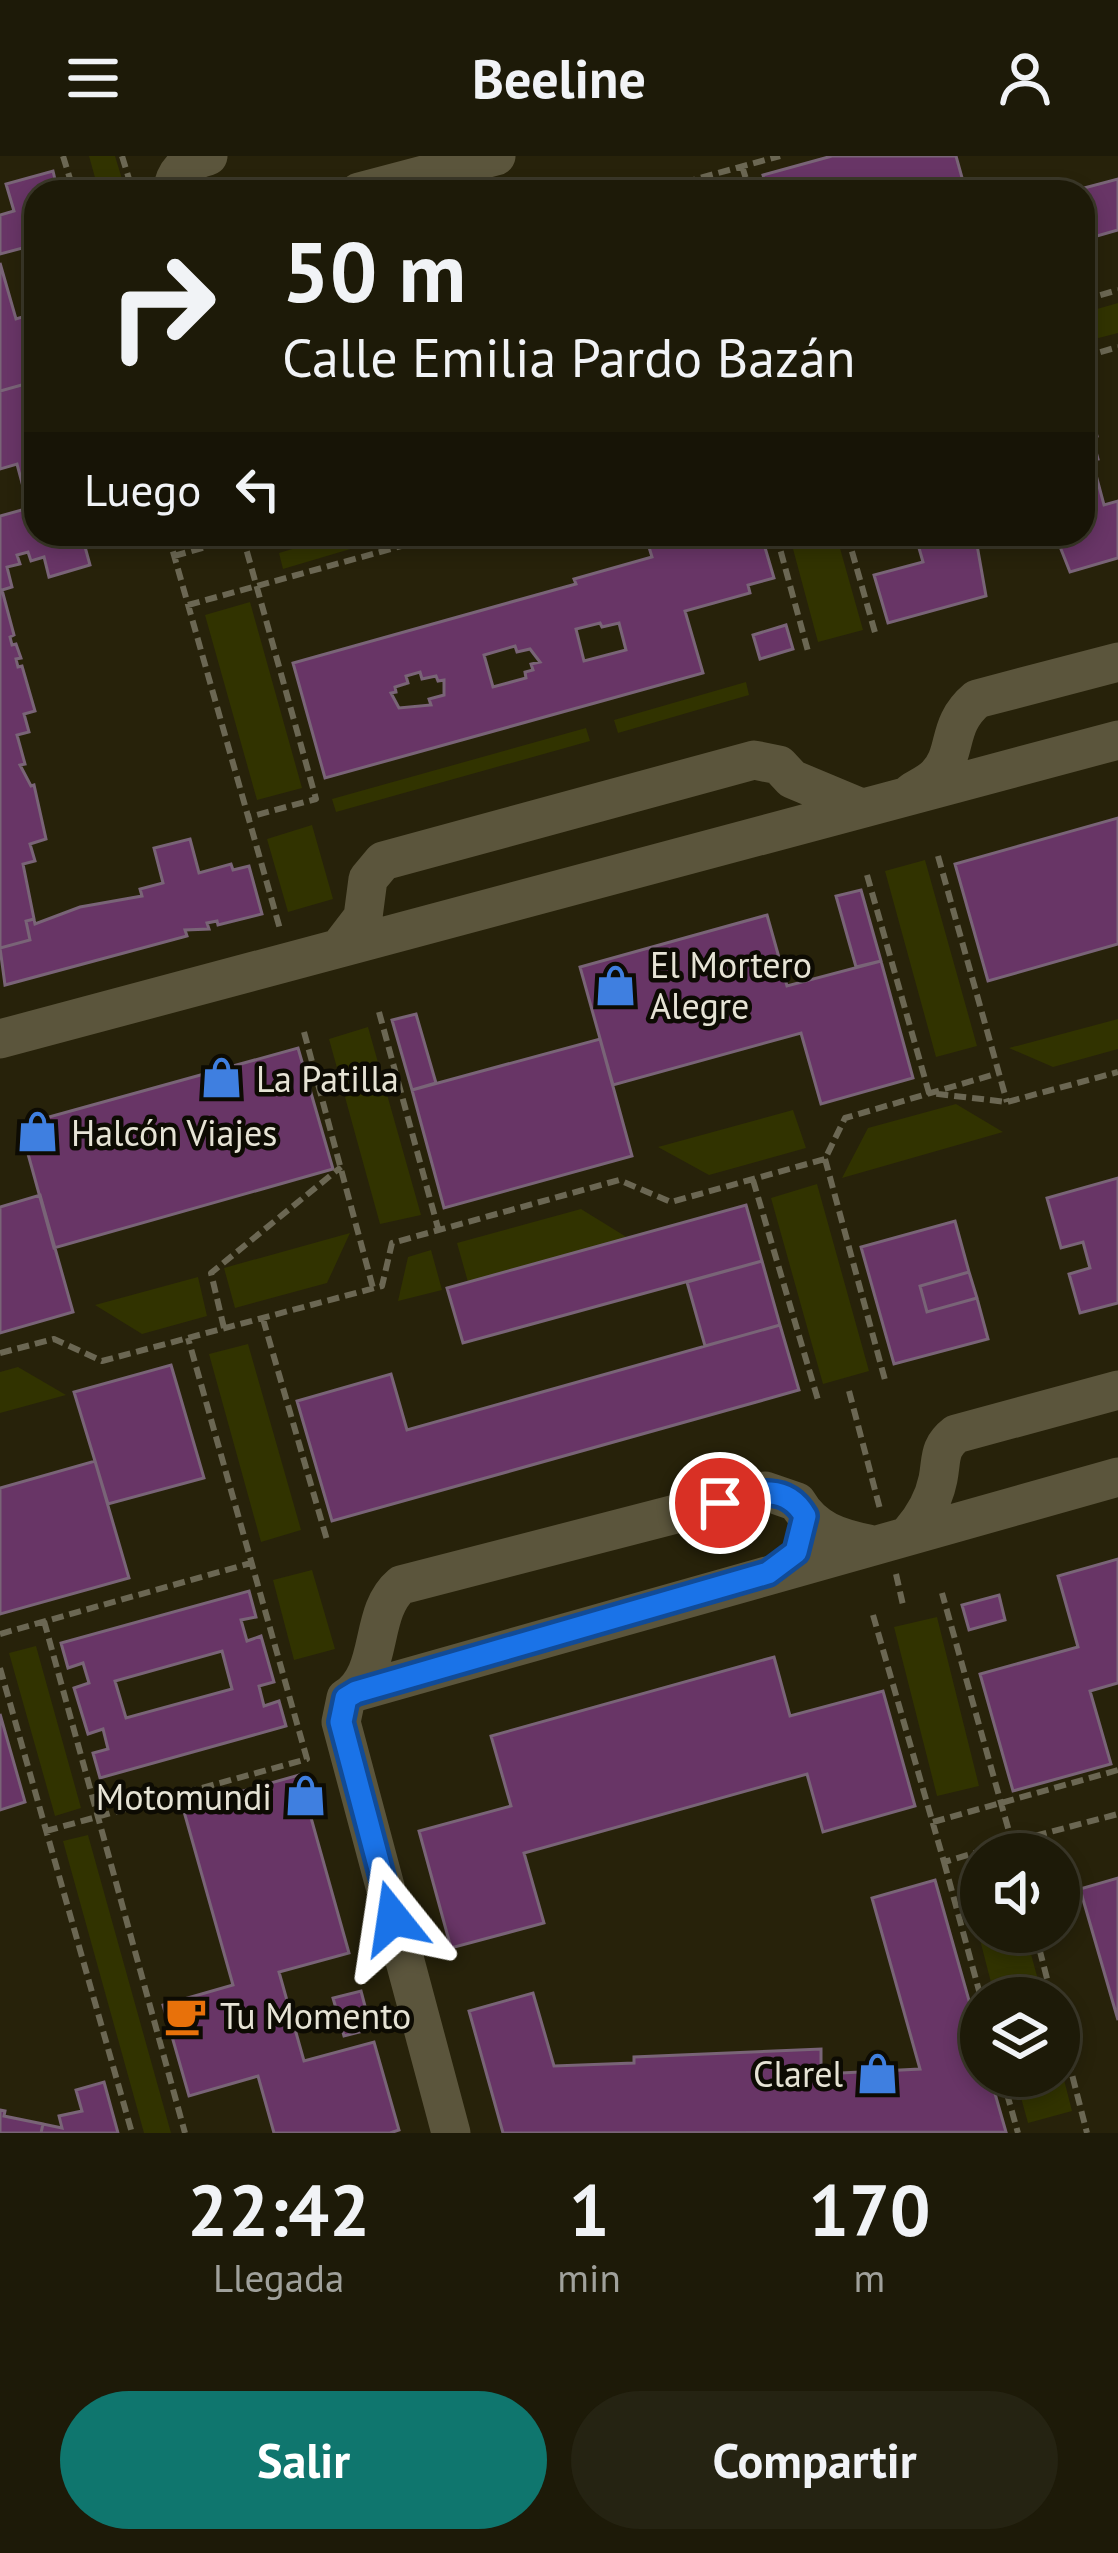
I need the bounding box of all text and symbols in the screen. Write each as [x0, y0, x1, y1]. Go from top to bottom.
text: Beeline [472, 43, 646, 113]
icon: menu [60, 45, 126, 111]
icon: person [992, 45, 1058, 111]
text: 50 m [282, 216, 466, 325]
icon: right [84, 228, 240, 384]
text: Calle Emilia Pardo Bazán [282, 322, 855, 392]
icon: left [225, 456, 291, 522]
text: Luego [84, 460, 201, 518]
place label: El Mortero Alegre [650, 941, 812, 1029]
shop icon: El Mortero Alegre [593, 962, 639, 1008]
shop icon: La Patilla [199, 1055, 245, 1101]
place label: La Patilla [256, 1055, 399, 1102]
shop icon: Halcón Viajes [14, 1109, 60, 1155]
place label: Halcón Viajes [71, 1109, 278, 1156]
pin [669, 1452, 771, 1554]
icon: arrive [687, 1470, 753, 1536]
place label: Motomundi [96, 1773, 272, 1820]
shop icon: Motomundi [283, 1773, 329, 1819]
map controls [960, 1833, 1080, 2097]
button: sound [960, 1833, 1080, 1953]
position arrow [330, 1855, 456, 1981]
button: layers [960, 1977, 1080, 2097]
cafe icon: Tu Momento [163, 1992, 209, 2038]
place label: Tu Momento [220, 1992, 411, 2039]
place label: Clarel [753, 2050, 843, 2097]
shop icon: Clarel [854, 2050, 900, 2096]
text: 22:42 [187, 2163, 370, 2256]
text: 1 [569, 2163, 610, 2256]
text: 170 [808, 2163, 931, 2256]
text: Llegada [213, 2252, 344, 2303]
text: min [557, 2252, 621, 2303]
text: m [854, 2252, 885, 2303]
button: Salir [60, 2391, 547, 2529]
button: Compartir [571, 2391, 1058, 2529]

